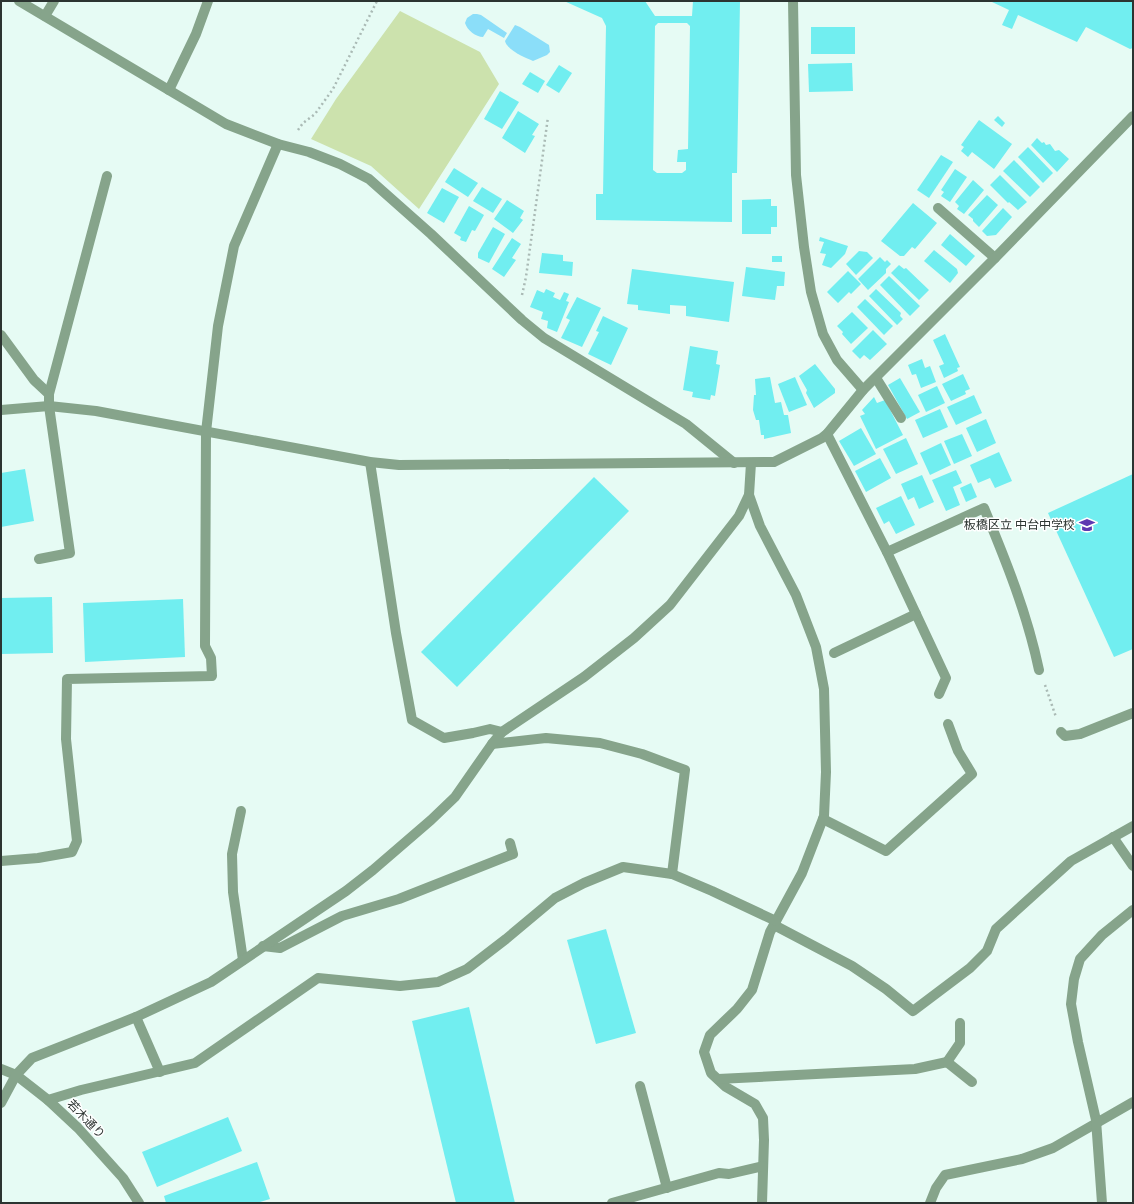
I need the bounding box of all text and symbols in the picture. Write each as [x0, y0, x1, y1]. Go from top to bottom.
school or university icon: 板橋区立 中台中学校 [1078, 516, 1096, 534]
place label: 板橋区立 中台中学校 [964, 517, 1075, 533]
street label: 若木通り [64, 1096, 108, 1142]

